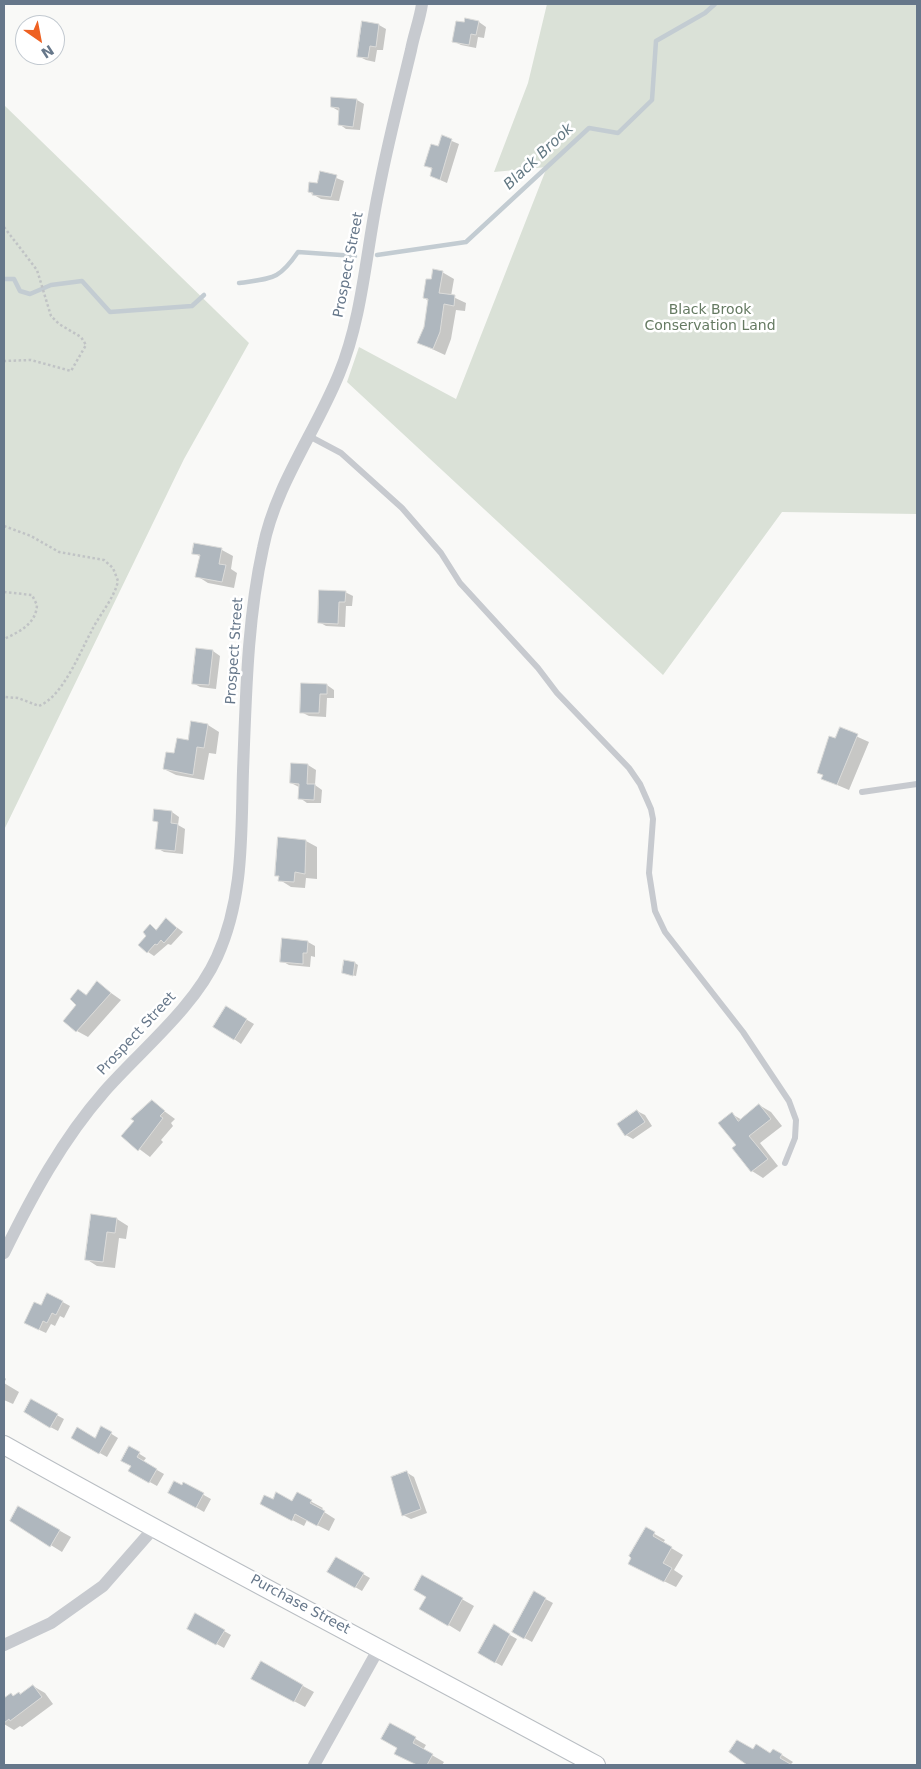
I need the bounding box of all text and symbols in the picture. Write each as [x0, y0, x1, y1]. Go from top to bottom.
north arrow [15, 15, 65, 65]
text: N [38, 42, 57, 62]
water label: Black Brook [500, 120, 578, 194]
street label: Prospect Street [331, 211, 367, 319]
park label: Black Brook Conservation Land [644, 302, 776, 334]
street label: Prospect Street [223, 597, 247, 705]
street label: Prospect Street [94, 989, 180, 1079]
street label: Purchase Street [247, 1572, 353, 1638]

